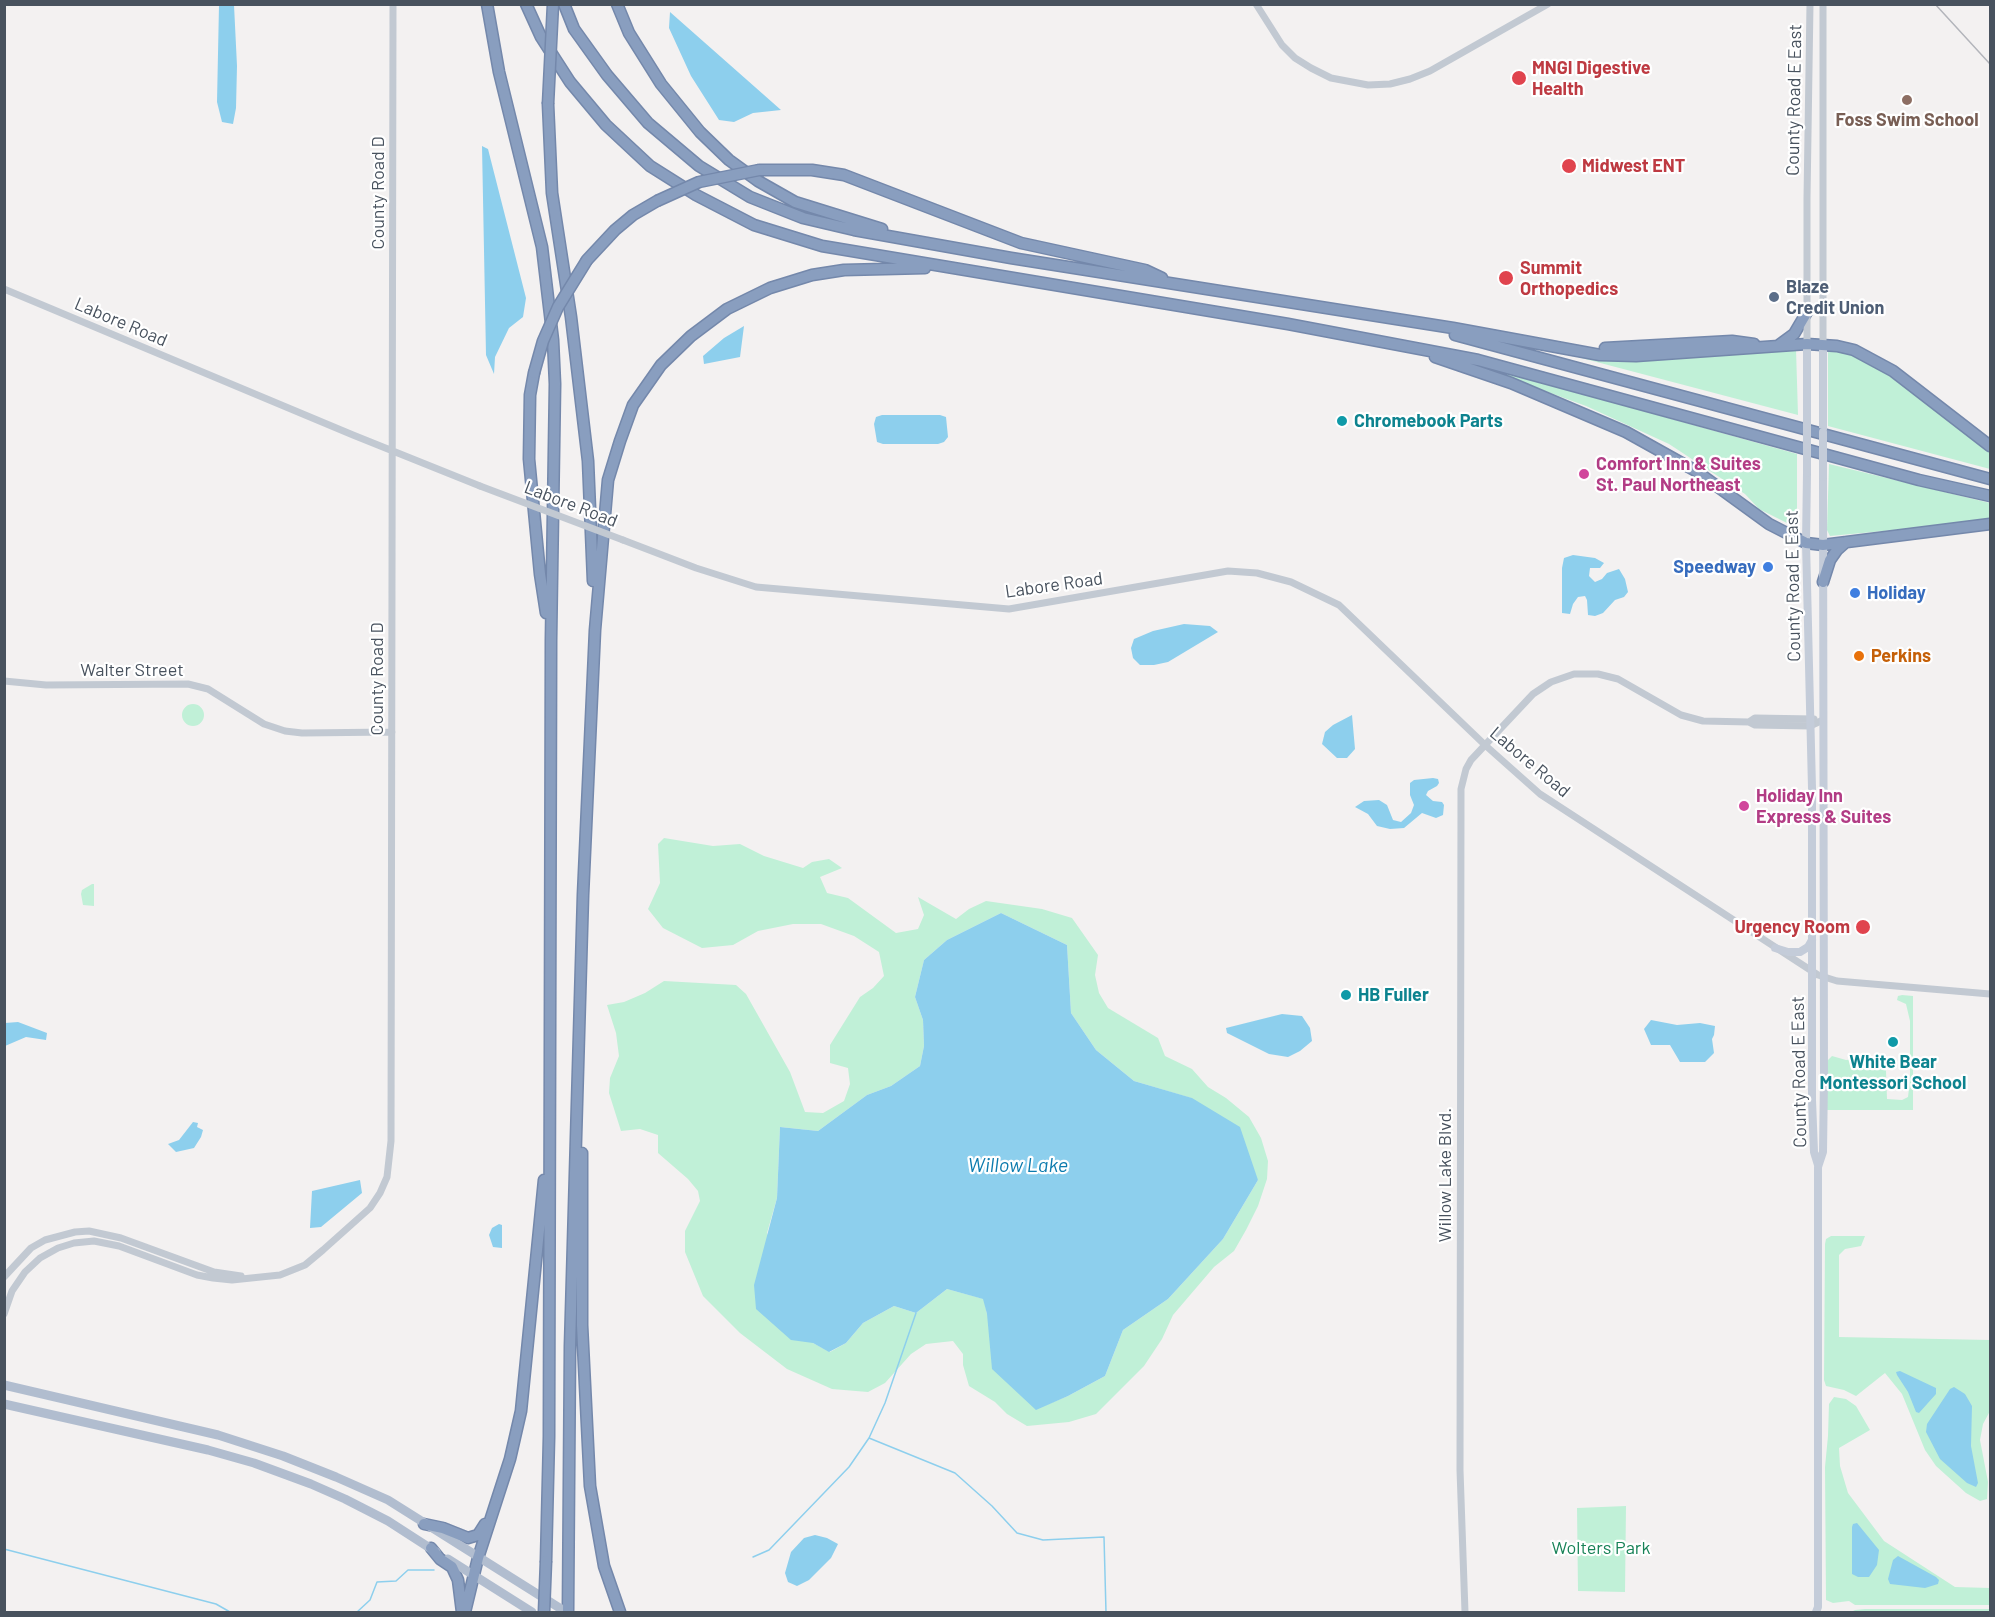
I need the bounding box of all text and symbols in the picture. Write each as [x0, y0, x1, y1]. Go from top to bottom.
street label: County Road E East [1782, 24, 1806, 176]
place label: MNGI Digestive Health [1532, 57, 1651, 100]
marker: MNGI Digestive Health [1510, 69, 1528, 87]
marker: Foss Swim School [1900, 93, 1914, 107]
place label: Foss Swim School [1835, 109, 1979, 131]
street label: County Road D [367, 136, 389, 250]
place label: Midwest ENT [1582, 155, 1685, 177]
marker: Midwest ENT [1560, 157, 1578, 175]
place label: Summit Orthopedics [1520, 257, 1618, 300]
marker: Summit Orthopedics [1497, 269, 1515, 287]
place label: Blaze Credit Union [1786, 276, 1884, 318]
marker: Blaze Credit Union [1767, 290, 1781, 304]
street label: Labore Road [71, 293, 171, 351]
place label: Chromebook Parts [1354, 410, 1503, 432]
marker: Chromebook Parts [1335, 414, 1349, 428]
place label: Comfort Inn & Suites St. Paul Northeast [1596, 453, 1761, 496]
marker: Comfort Inn & Suites St. Paul Northeast [1577, 467, 1591, 481]
street label: Labore Road [521, 476, 621, 532]
street label: County Road E East [1781, 510, 1805, 662]
place label: Speedway [1673, 556, 1756, 578]
marker: Speedway [1761, 560, 1775, 574]
street label: Labore Road [1004, 567, 1104, 603]
place label: Holiday [1867, 582, 1926, 604]
marker: Holiday [1848, 586, 1862, 600]
street label: County Road D [366, 622, 388, 736]
place label: Perkins [1871, 645, 1931, 667]
marker: Perkins [1852, 649, 1866, 663]
street label: Walter Street [80, 659, 184, 681]
street label: Labore Road [1485, 722, 1575, 802]
place label: Holiday Inn Express & Suites [1756, 785, 1891, 828]
marker: Holiday Inn Express & Suites [1737, 799, 1751, 813]
place label: Urgency Room [1734, 916, 1850, 938]
marker: Urgency Room [1854, 918, 1872, 936]
place label: HB Fuller [1358, 984, 1429, 1006]
marker: HB Fuller [1339, 988, 1353, 1002]
street label: County Road E East [1787, 996, 1811, 1148]
marker: White Bear Montessori School [1886, 1035, 1900, 1049]
place label: White Bear Montessori School [1820, 1051, 1966, 1094]
street label: Willow Lake Blvd. [1434, 1108, 1456, 1242]
water label: Willow Lake [968, 1153, 1068, 1177]
park label: Wolters Park [1552, 1537, 1650, 1559]

